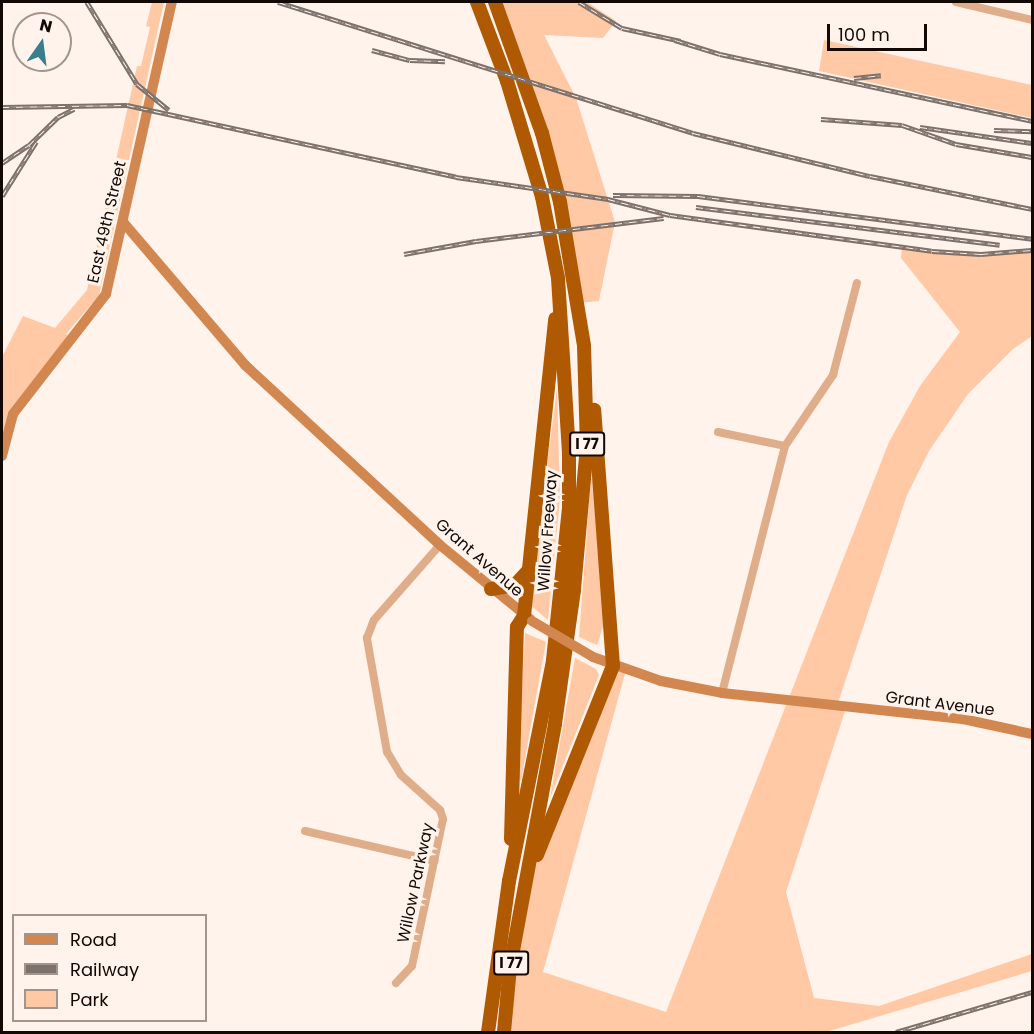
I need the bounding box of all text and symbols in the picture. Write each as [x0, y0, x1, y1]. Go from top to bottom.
north arrow [12, 12, 72, 72]
scale bar [830, 12, 930, 50]
text: N [37, 13, 55, 39]
text: 100 m [838, 22, 890, 47]
street label: East 49th Street [84, 159, 130, 285]
road number: I 77 [569, 432, 605, 456]
street label: Willow Freeway [534, 470, 562, 592]
street label: Grant Avenue [431, 515, 527, 601]
street label: Grant Avenue [884, 688, 996, 720]
street label: Willow Parkway [394, 821, 438, 945]
legend [12, 914, 207, 1022]
text: Road [70, 927, 117, 952]
road number: I 77 [493, 951, 529, 975]
text: Railway [70, 957, 139, 982]
text: Park [70, 987, 109, 1012]

